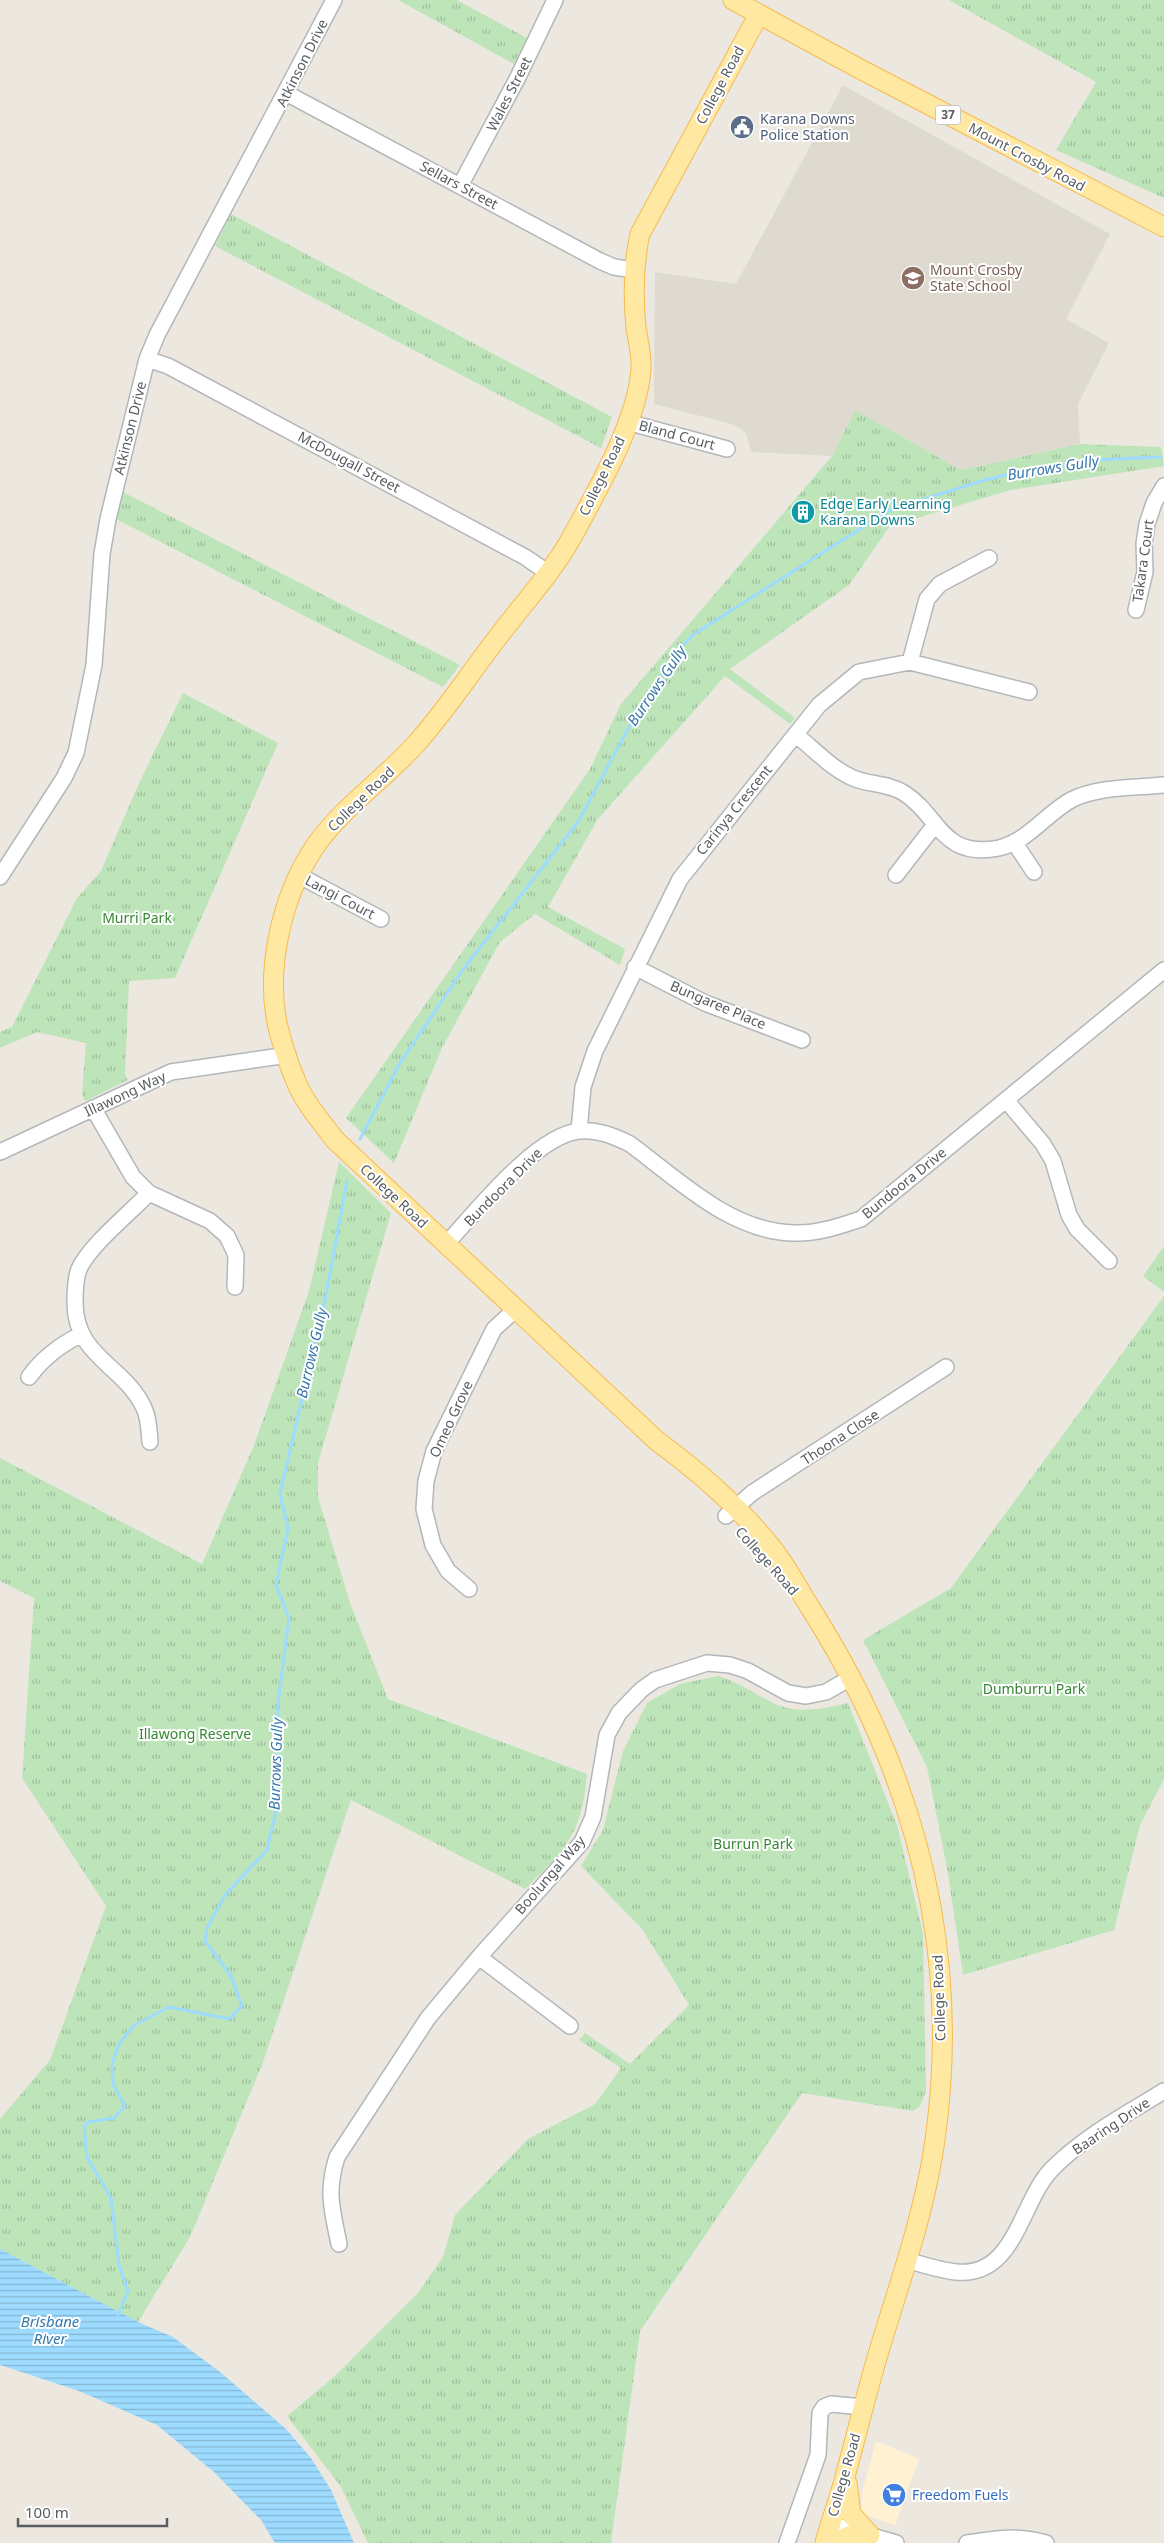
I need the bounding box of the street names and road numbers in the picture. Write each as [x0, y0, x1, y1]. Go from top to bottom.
street label: Atkinson Drive [271, 16, 332, 110]
street label: College Road [691, 42, 748, 127]
street label: Wales Street [482, 53, 536, 134]
road number: 37 [936, 106, 960, 124]
street label: Mount Crosby Road [966, 118, 1089, 195]
street label: Sellars Street [417, 156, 502, 213]
street label: Atkinson Drive [109, 379, 150, 477]
street label: Bland Court [637, 415, 717, 454]
street label: McDougall Street [295, 427, 404, 497]
street label: College Road [574, 433, 629, 519]
street label: Takara Court [1127, 518, 1158, 604]
street label: Carinya Crescent [691, 761, 776, 859]
street label: College Road [323, 762, 398, 835]
street label: Langi Court [302, 870, 378, 923]
street label: Bungaree Place [667, 976, 769, 1033]
street label: Illawong Way [81, 1066, 169, 1121]
street label: Bundoora Drive [459, 1143, 546, 1230]
street label: Bundoora Drive [857, 1143, 950, 1223]
street label: College Road [356, 1159, 432, 1232]
street label: Omeo Grove [424, 1377, 477, 1460]
street label: Thoona Close [797, 1404, 882, 1469]
street label: College Road [731, 1522, 803, 1599]
street label: Boolungal Way [510, 1831, 590, 1918]
street label: College Road [928, 1955, 949, 2041]
street label: Baaring Drive [1068, 2093, 1153, 2159]
street label: College Road [823, 2431, 865, 2519]

